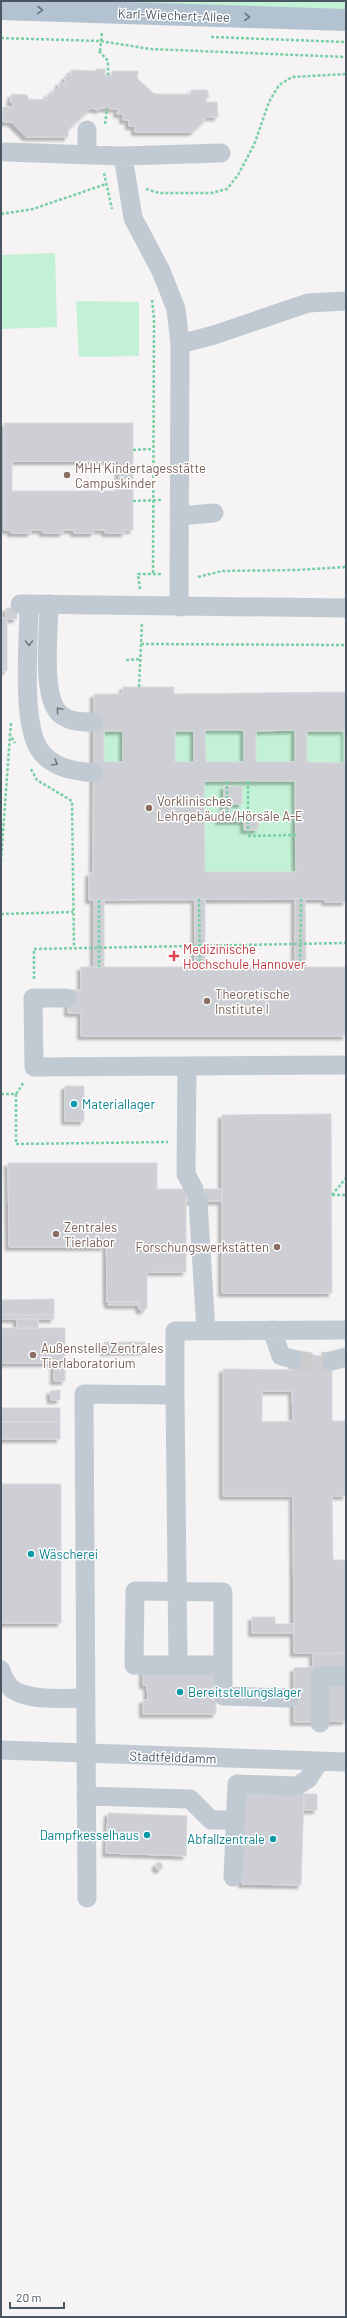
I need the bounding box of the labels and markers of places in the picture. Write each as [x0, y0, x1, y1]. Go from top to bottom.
place label: MHH Kindertagesstätte Campuskinder [75, 460, 206, 491]
marker: MHH Kindertagesstätte Campuskinder [62, 470, 72, 480]
place label: Vorklinisches Lehrgebäude/Hörsäle A-E [157, 793, 303, 824]
marker: Vorklinisches Lehrgebäude/Hörsäle A-E [144, 803, 154, 813]
place label: Medizinische Hochschule Hannover [183, 941, 306, 972]
marker: Medizinische Hochschule Hannover [168, 950, 180, 962]
place label: Theoretische Institute I [215, 986, 290, 1017]
marker: Theoretische Institute I [202, 996, 212, 1006]
place label: Materiallager [82, 1096, 156, 1112]
marker: Materiallager [69, 1099, 79, 1109]
place label: Zentrales Tierlabor [64, 1219, 117, 1250]
marker: Zentrales Tierlabor [51, 1229, 61, 1239]
place label: Forschungswerkstätten [136, 1239, 269, 1255]
marker: Forschungswerkstätten [272, 1242, 282, 1252]
place label: Außenstelle Zentrales Tierlaboratorium [41, 1340, 163, 1371]
marker: Außenstelle Zentrales Tierlaboratorium [28, 1350, 38, 1360]
place label: Wäscherei [39, 1546, 98, 1562]
marker: Wäscherei [26, 1549, 36, 1559]
place label: Bereitstellungslager [188, 1684, 302, 1700]
marker: Bereitstellungslager [175, 1687, 185, 1697]
place label: Dampfkesselhaus [40, 1827, 139, 1843]
marker: Dampfkesselhaus [142, 1830, 152, 1840]
place label: Abfallzentrale [187, 1831, 265, 1847]
marker: Abfallzentrale [268, 1834, 278, 1844]

